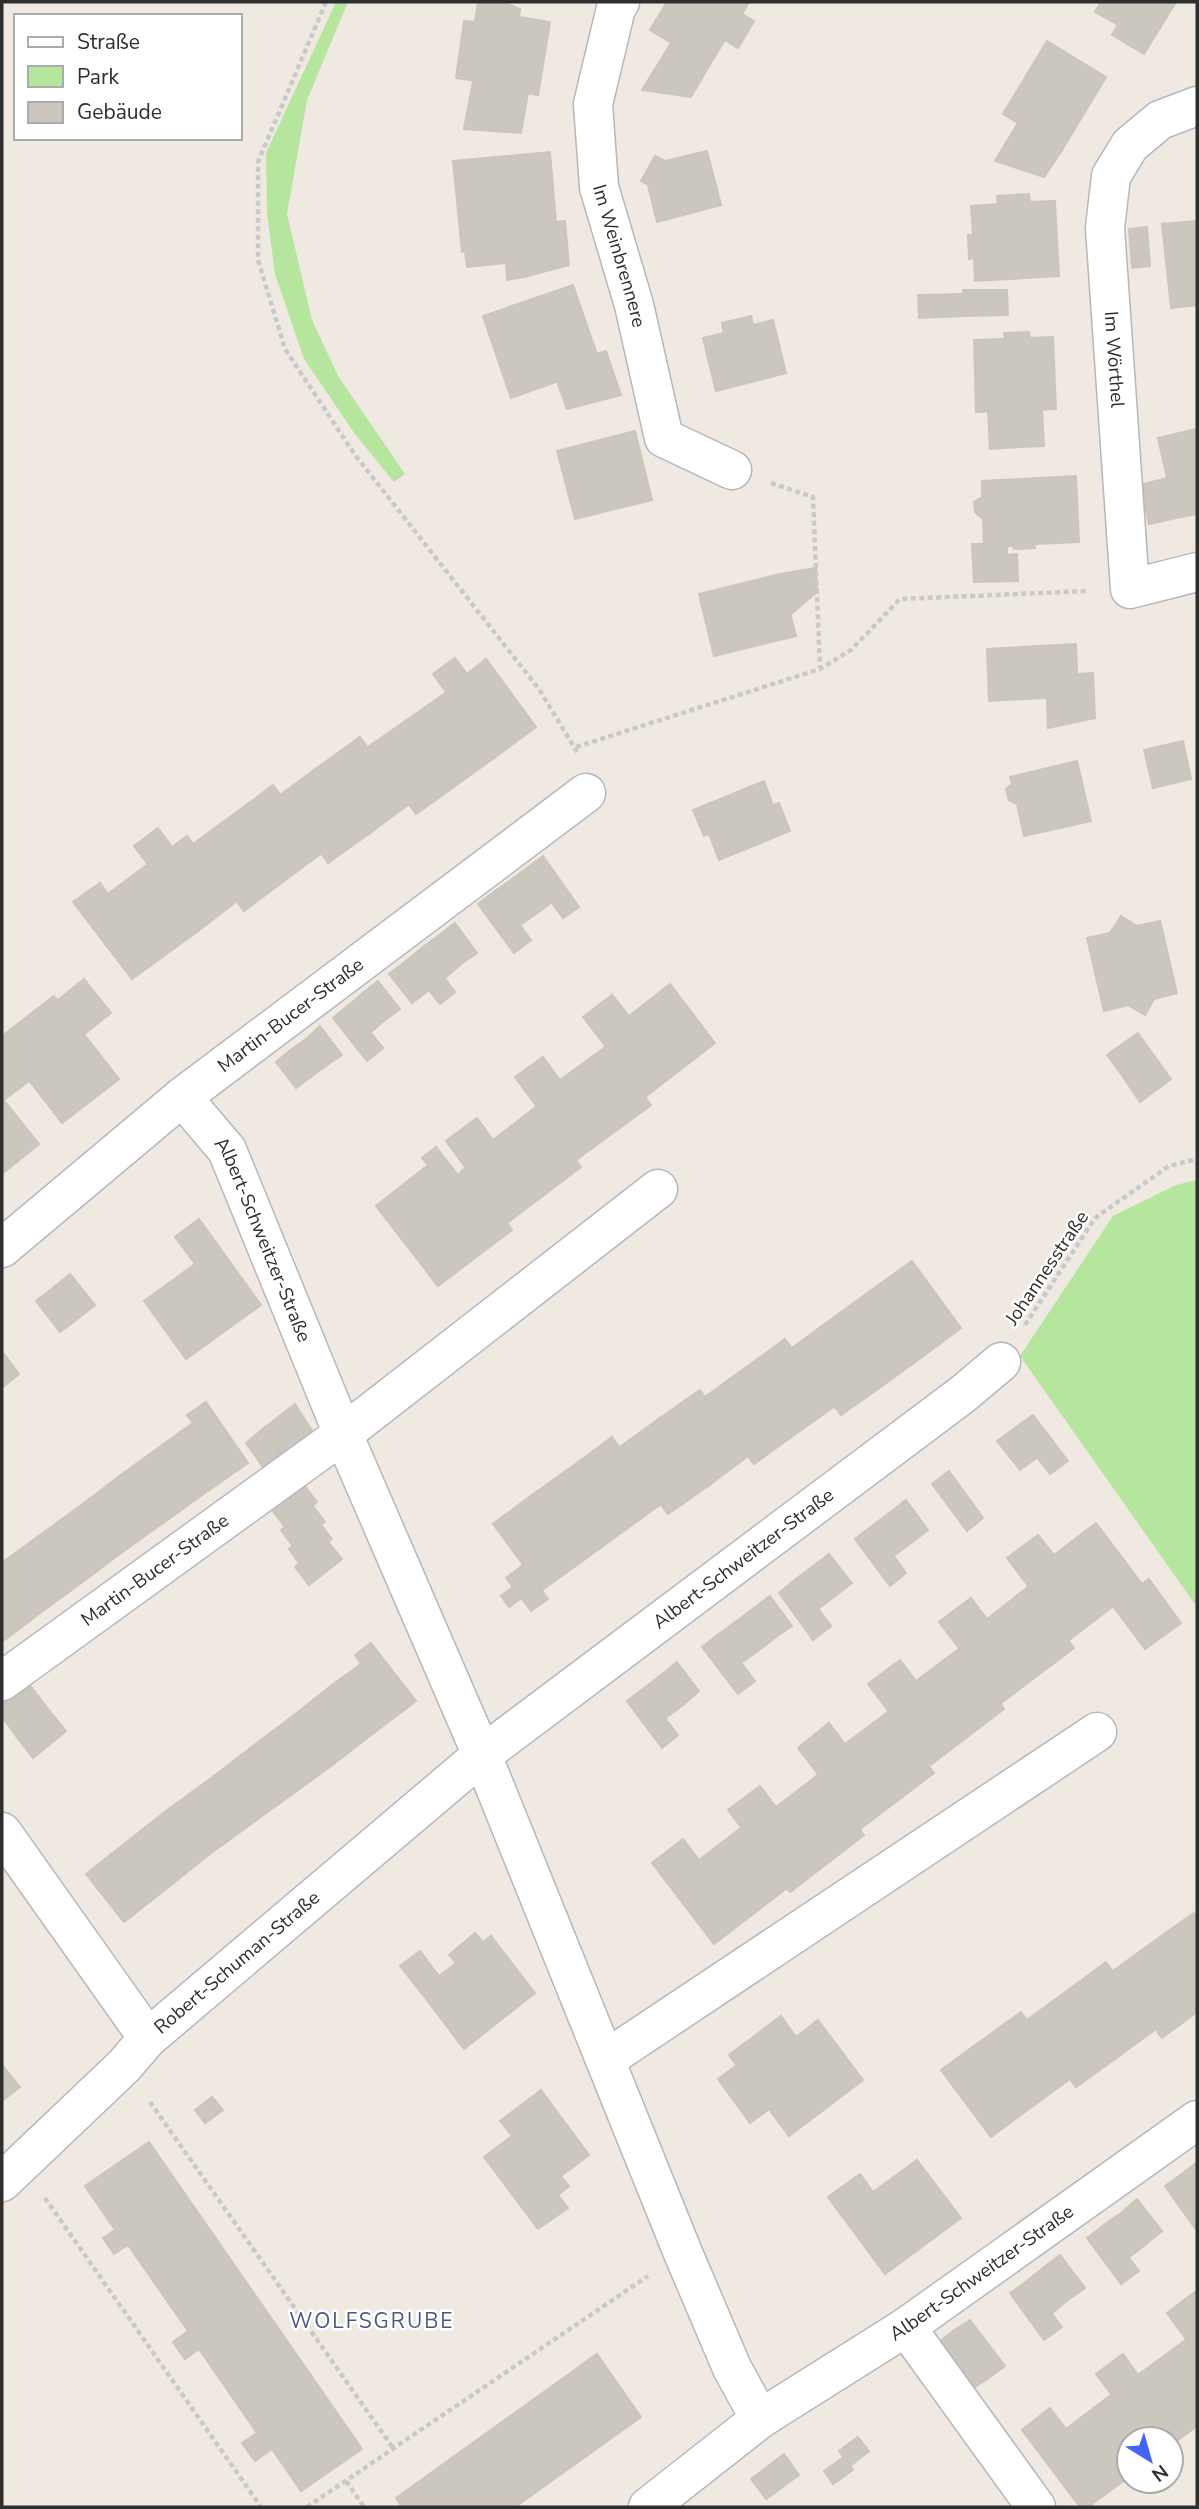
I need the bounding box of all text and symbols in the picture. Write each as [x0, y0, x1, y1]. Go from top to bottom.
legend [14, 14, 242, 140]
text: Straße [77, 28, 140, 56]
text: Park [77, 63, 119, 91]
text: Gebäude [77, 98, 162, 126]
street label: Im Weinbrennere [586, 181, 652, 330]
street label: Im Wörthel [1098, 310, 1130, 409]
street label: Martin-Bucer-Straße [212, 952, 369, 1079]
street label: Albert-Schweitzer-Straße [208, 1131, 317, 1346]
street label: Johannesstraße [999, 1206, 1095, 1331]
street label: Albert-Schweitzer-Straße [648, 1482, 839, 1635]
street label: Martin-Bucer-Straße [76, 1508, 234, 1633]
street label: Robert-Schuman-Straße [149, 1885, 325, 2040]
street label: Albert-Schweitzer-Straße [885, 2199, 1079, 2347]
district label: WOLFSGRUBE [289, 2307, 455, 2335]
north arrow [1115, 2425, 1185, 2495]
text: N [1146, 2458, 1173, 2487]

